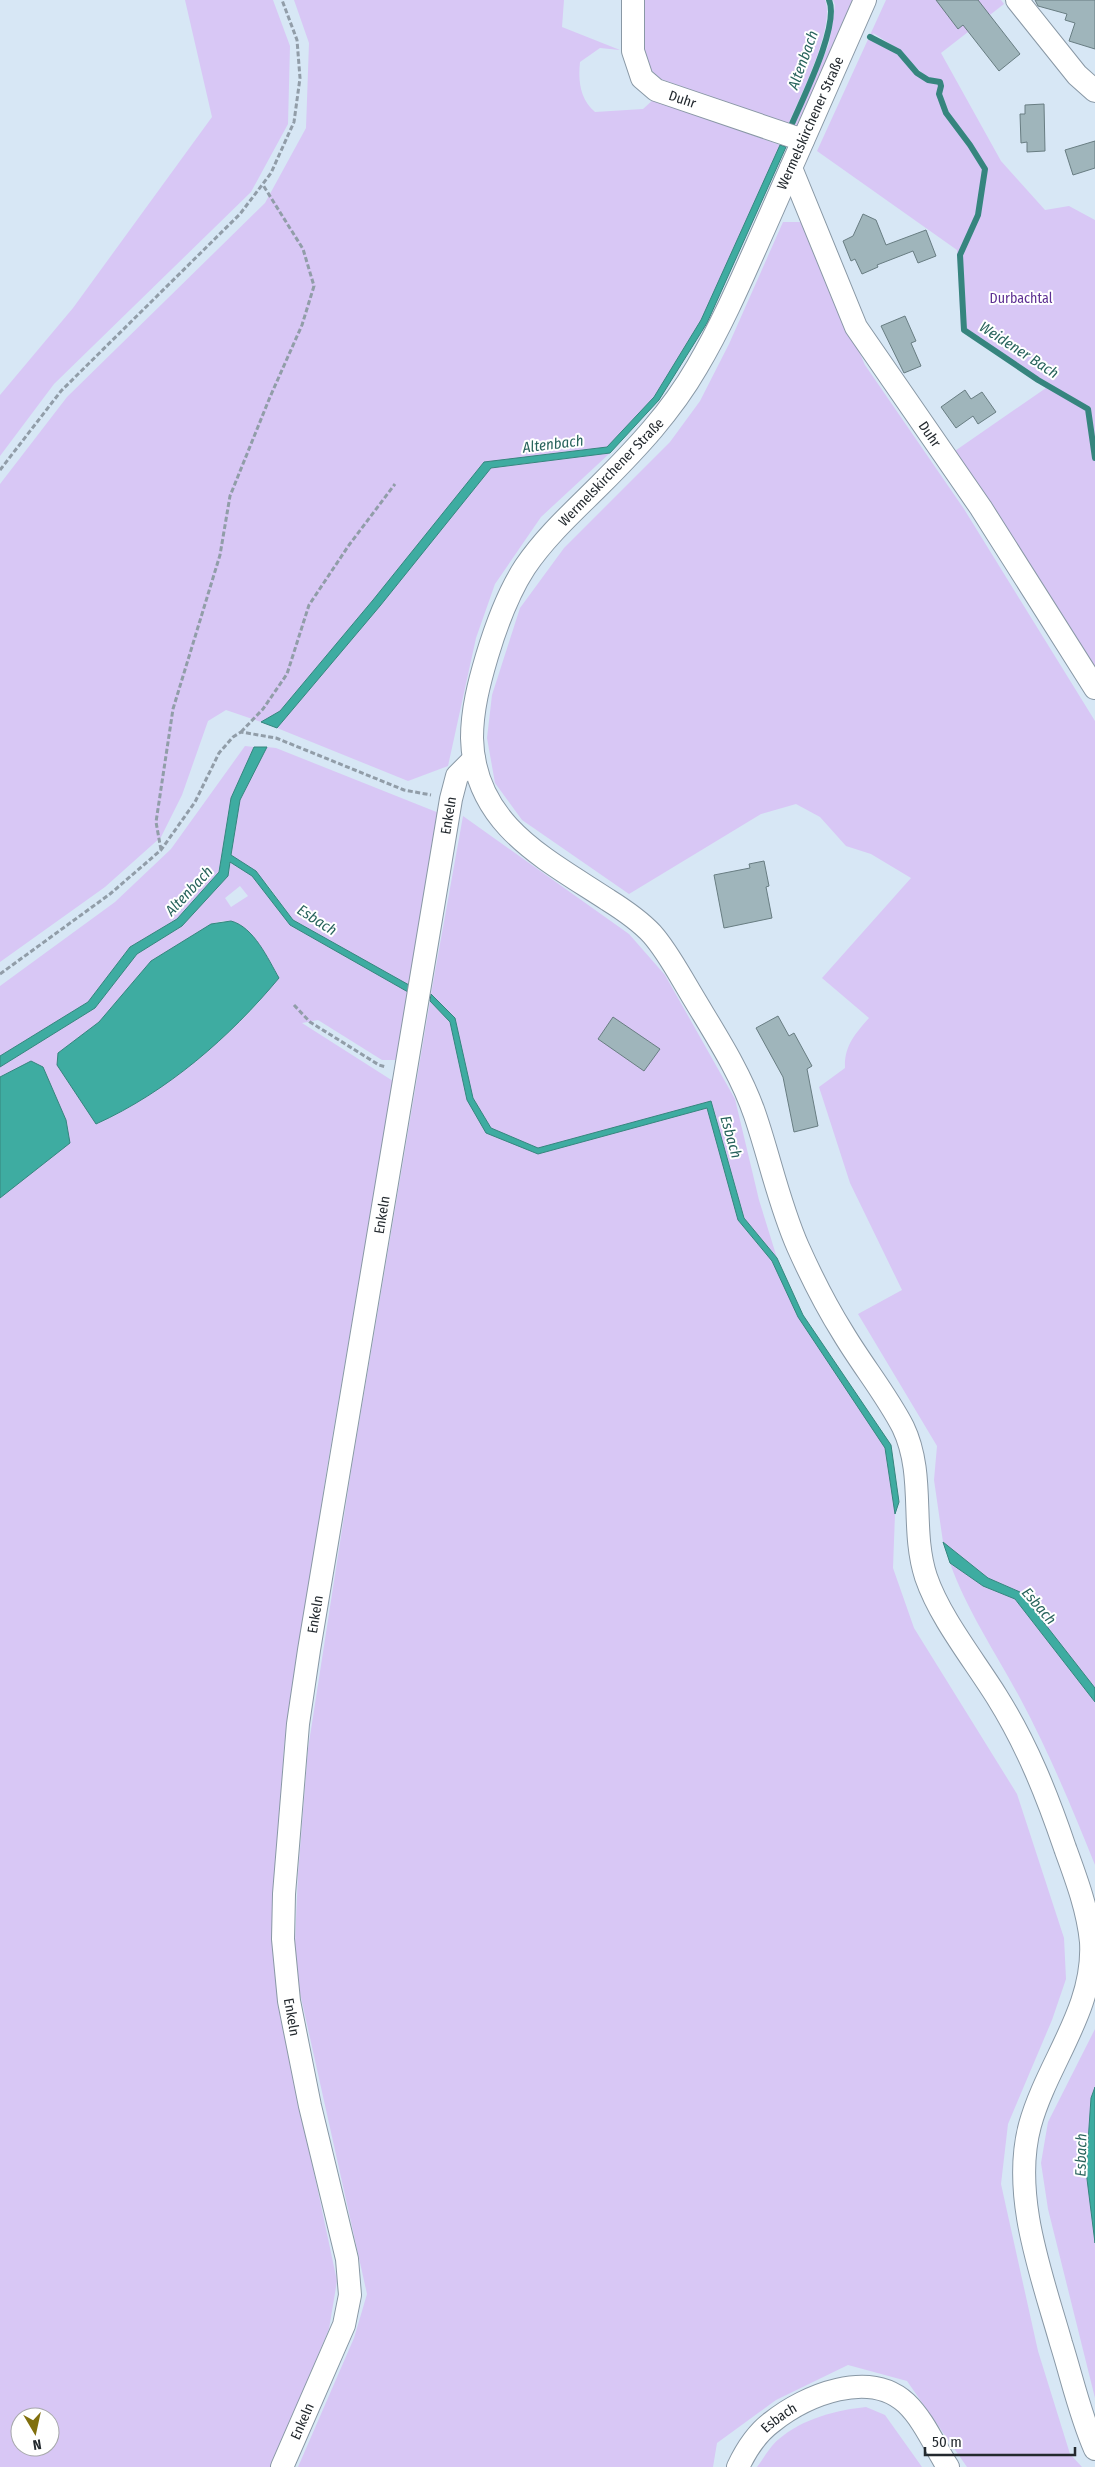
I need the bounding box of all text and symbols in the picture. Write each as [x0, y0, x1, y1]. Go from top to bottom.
water label: Altenbach [784, 28, 822, 93]
street label: Wermelskirchener Straße [773, 54, 848, 192]
street label: Duhr [667, 87, 698, 112]
park label: Durbachtal [990, 290, 1053, 307]
water label: Weidener Bach [976, 318, 1062, 382]
street label: Wermelskirchener Straße [555, 415, 668, 530]
street label: Duhr [915, 418, 945, 451]
water label: Altenbach [521, 431, 584, 457]
street label: Enkeln [437, 795, 460, 836]
water label: Altenbach [161, 862, 216, 920]
water label: Esbach [294, 901, 340, 939]
water label: Esbach [716, 1114, 746, 1160]
street label: Enkeln [371, 1195, 394, 1235]
water label: Esbach [1018, 1584, 1060, 1628]
street label: Enkeln [304, 1594, 327, 1635]
street label: Enkeln [280, 1997, 303, 2037]
water label: Esbach [1072, 2133, 1090, 2177]
street label: Enkeln [287, 2400, 318, 2442]
street label: Esbach [757, 2400, 800, 2436]
north arrow [10, 2407, 60, 2457]
scale bar [925, 2424, 1075, 2456]
text: 50 m [932, 2433, 962, 2451]
text: N [31, 2435, 42, 2453]

